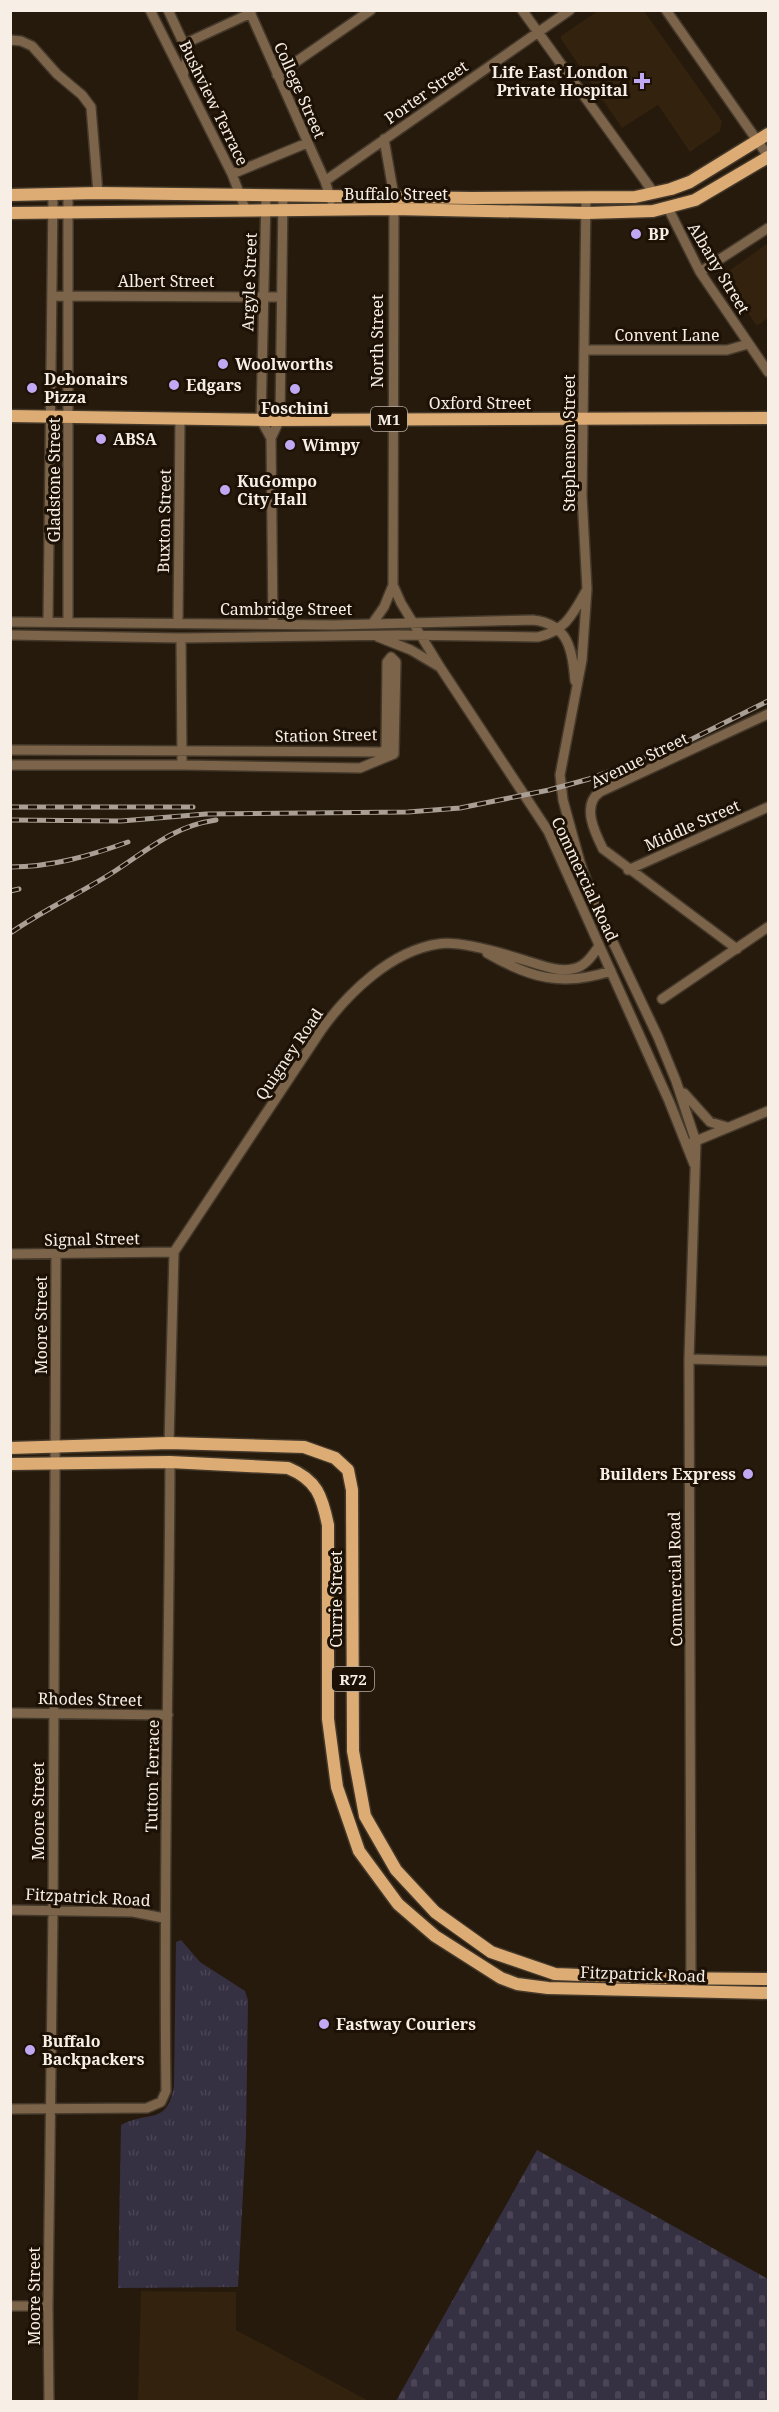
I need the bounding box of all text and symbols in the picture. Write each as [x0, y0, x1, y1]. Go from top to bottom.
street label: Bushview Terrace [174, 37, 254, 169]
street label: College Street [269, 38, 331, 142]
street label: Porter Street [380, 55, 472, 129]
place label: Life East London Private Hospital [492, 61, 628, 101]
marker: Life East London Private Hospital [633, 72, 651, 90]
street label: Buffalo Street [344, 183, 448, 205]
street label: Albany Street [683, 218, 755, 318]
place label: BP [648, 223, 669, 245]
marker: BP [629, 227, 643, 241]
street label: Argyle Street [236, 232, 262, 332]
street label: Albert Street [118, 270, 215, 292]
street label: North Street [366, 294, 388, 388]
street label: Convent Lane [614, 324, 720, 346]
place label: Woolworths [235, 353, 333, 375]
marker: Woolworths [216, 357, 230, 371]
place label: Debonairs Pizza [44, 368, 128, 408]
place label: Edgars [186, 374, 242, 396]
street label: Stephenson Street [558, 374, 580, 512]
marker: Edgars [167, 378, 181, 392]
marker: Debonairs Pizza [25, 381, 39, 395]
marker: Foschini [288, 382, 302, 396]
street label: Oxford Street [429, 392, 532, 414]
place label: Foschini [261, 397, 329, 419]
road number: M1 [371, 407, 407, 431]
street label: Gladstone Street [43, 417, 65, 542]
place label: ABSA [113, 428, 158, 450]
marker: ABSA [94, 432, 108, 446]
place label: Wimpy [302, 434, 360, 456]
marker: Wimpy [283, 438, 297, 452]
street label: Buxton Street [152, 469, 176, 573]
place label: KuGompo City Hall [237, 470, 317, 510]
marker: KuGompo City Hall [218, 483, 232, 497]
street label: Cambridge Street [220, 598, 352, 620]
street label: Station Street [275, 723, 378, 747]
street label: Avenue Street [587, 727, 692, 793]
street label: Middle Street [641, 794, 743, 856]
street label: Commercial Road [546, 813, 624, 945]
street label: Quigney Road [250, 1004, 328, 1104]
street label: Signal Street [44, 1227, 140, 1251]
street label: Moore Street [30, 1275, 52, 1374]
place label: Builders Express [600, 1463, 736, 1485]
marker: Builders Express [741, 1467, 755, 1481]
street label: Commercial Road [663, 1511, 687, 1647]
street label: Currie Street [325, 1550, 347, 1648]
road number: R72 [332, 1667, 374, 1691]
street label: Rhodes Street [38, 1687, 143, 1711]
street label: Tutton Terrace [140, 1719, 164, 1833]
street label: Moore Street [27, 1761, 49, 1860]
street label: Fitzpatrick Road [25, 1883, 151, 1911]
street label: Fitzpatrick Road [580, 1961, 706, 1987]
place label: Fastway Couriers [336, 2013, 476, 2035]
marker: Fastway Couriers [317, 2017, 331, 2031]
place label: Buffalo Backpackers [42, 2030, 145, 2070]
marker: Buffalo Backpackers [23, 2043, 37, 2057]
street label: Moore Street [23, 2246, 45, 2345]

